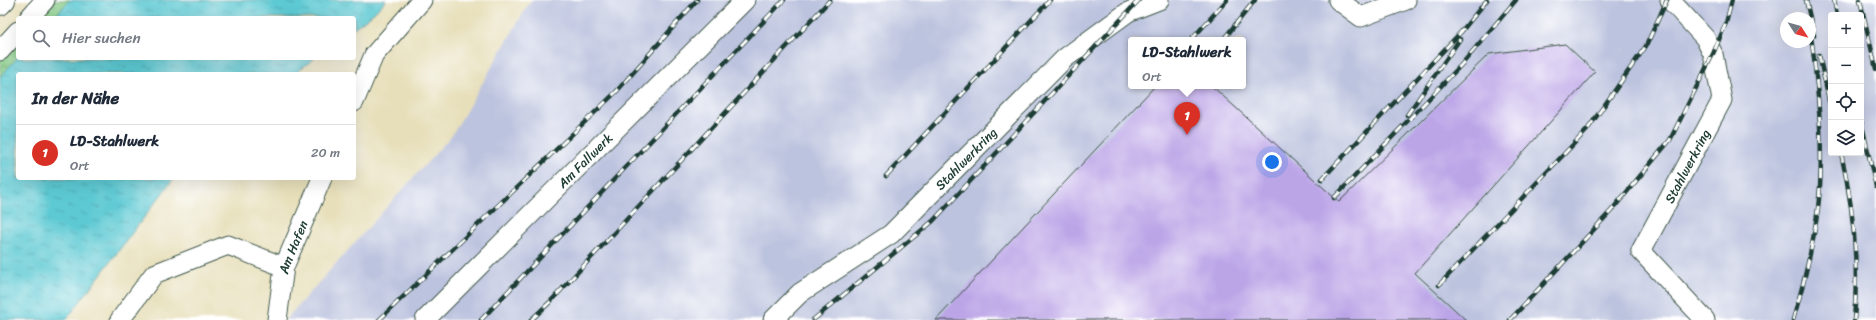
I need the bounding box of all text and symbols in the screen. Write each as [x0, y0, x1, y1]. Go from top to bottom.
north arrow [1780, 12, 1816, 48]
map controls [1828, 12, 1864, 156]
button: + [1828, 12, 1864, 48]
search box [16, 16, 356, 60]
text: Hier suchen [62, 25, 141, 51]
icon: search [30, 27, 52, 49]
popup [1128, 37, 1246, 89]
text: LD-Stahlwerk [1142, 39, 1232, 65]
button: − [1828, 48, 1864, 84]
text: Ort [1142, 65, 1162, 88]
text: In der Nähe [32, 83, 119, 113]
button: locate [1828, 84, 1864, 120]
pin: 1 [1174, 102, 1200, 135]
button: layers [1828, 120, 1864, 156]
street label: Stahlwerkring [929, 121, 1003, 196]
street label: Stahlwerkring [1658, 125, 1717, 208]
street label: Am Fallwerk [551, 127, 618, 194]
text: LD-Stahlwerk [70, 128, 159, 154]
text: 1 [42, 141, 48, 164]
text: 20 m [311, 141, 340, 164]
your location [1262, 152, 1282, 172]
text: Ort [70, 154, 89, 177]
street label: Am Hafen [272, 217, 315, 276]

